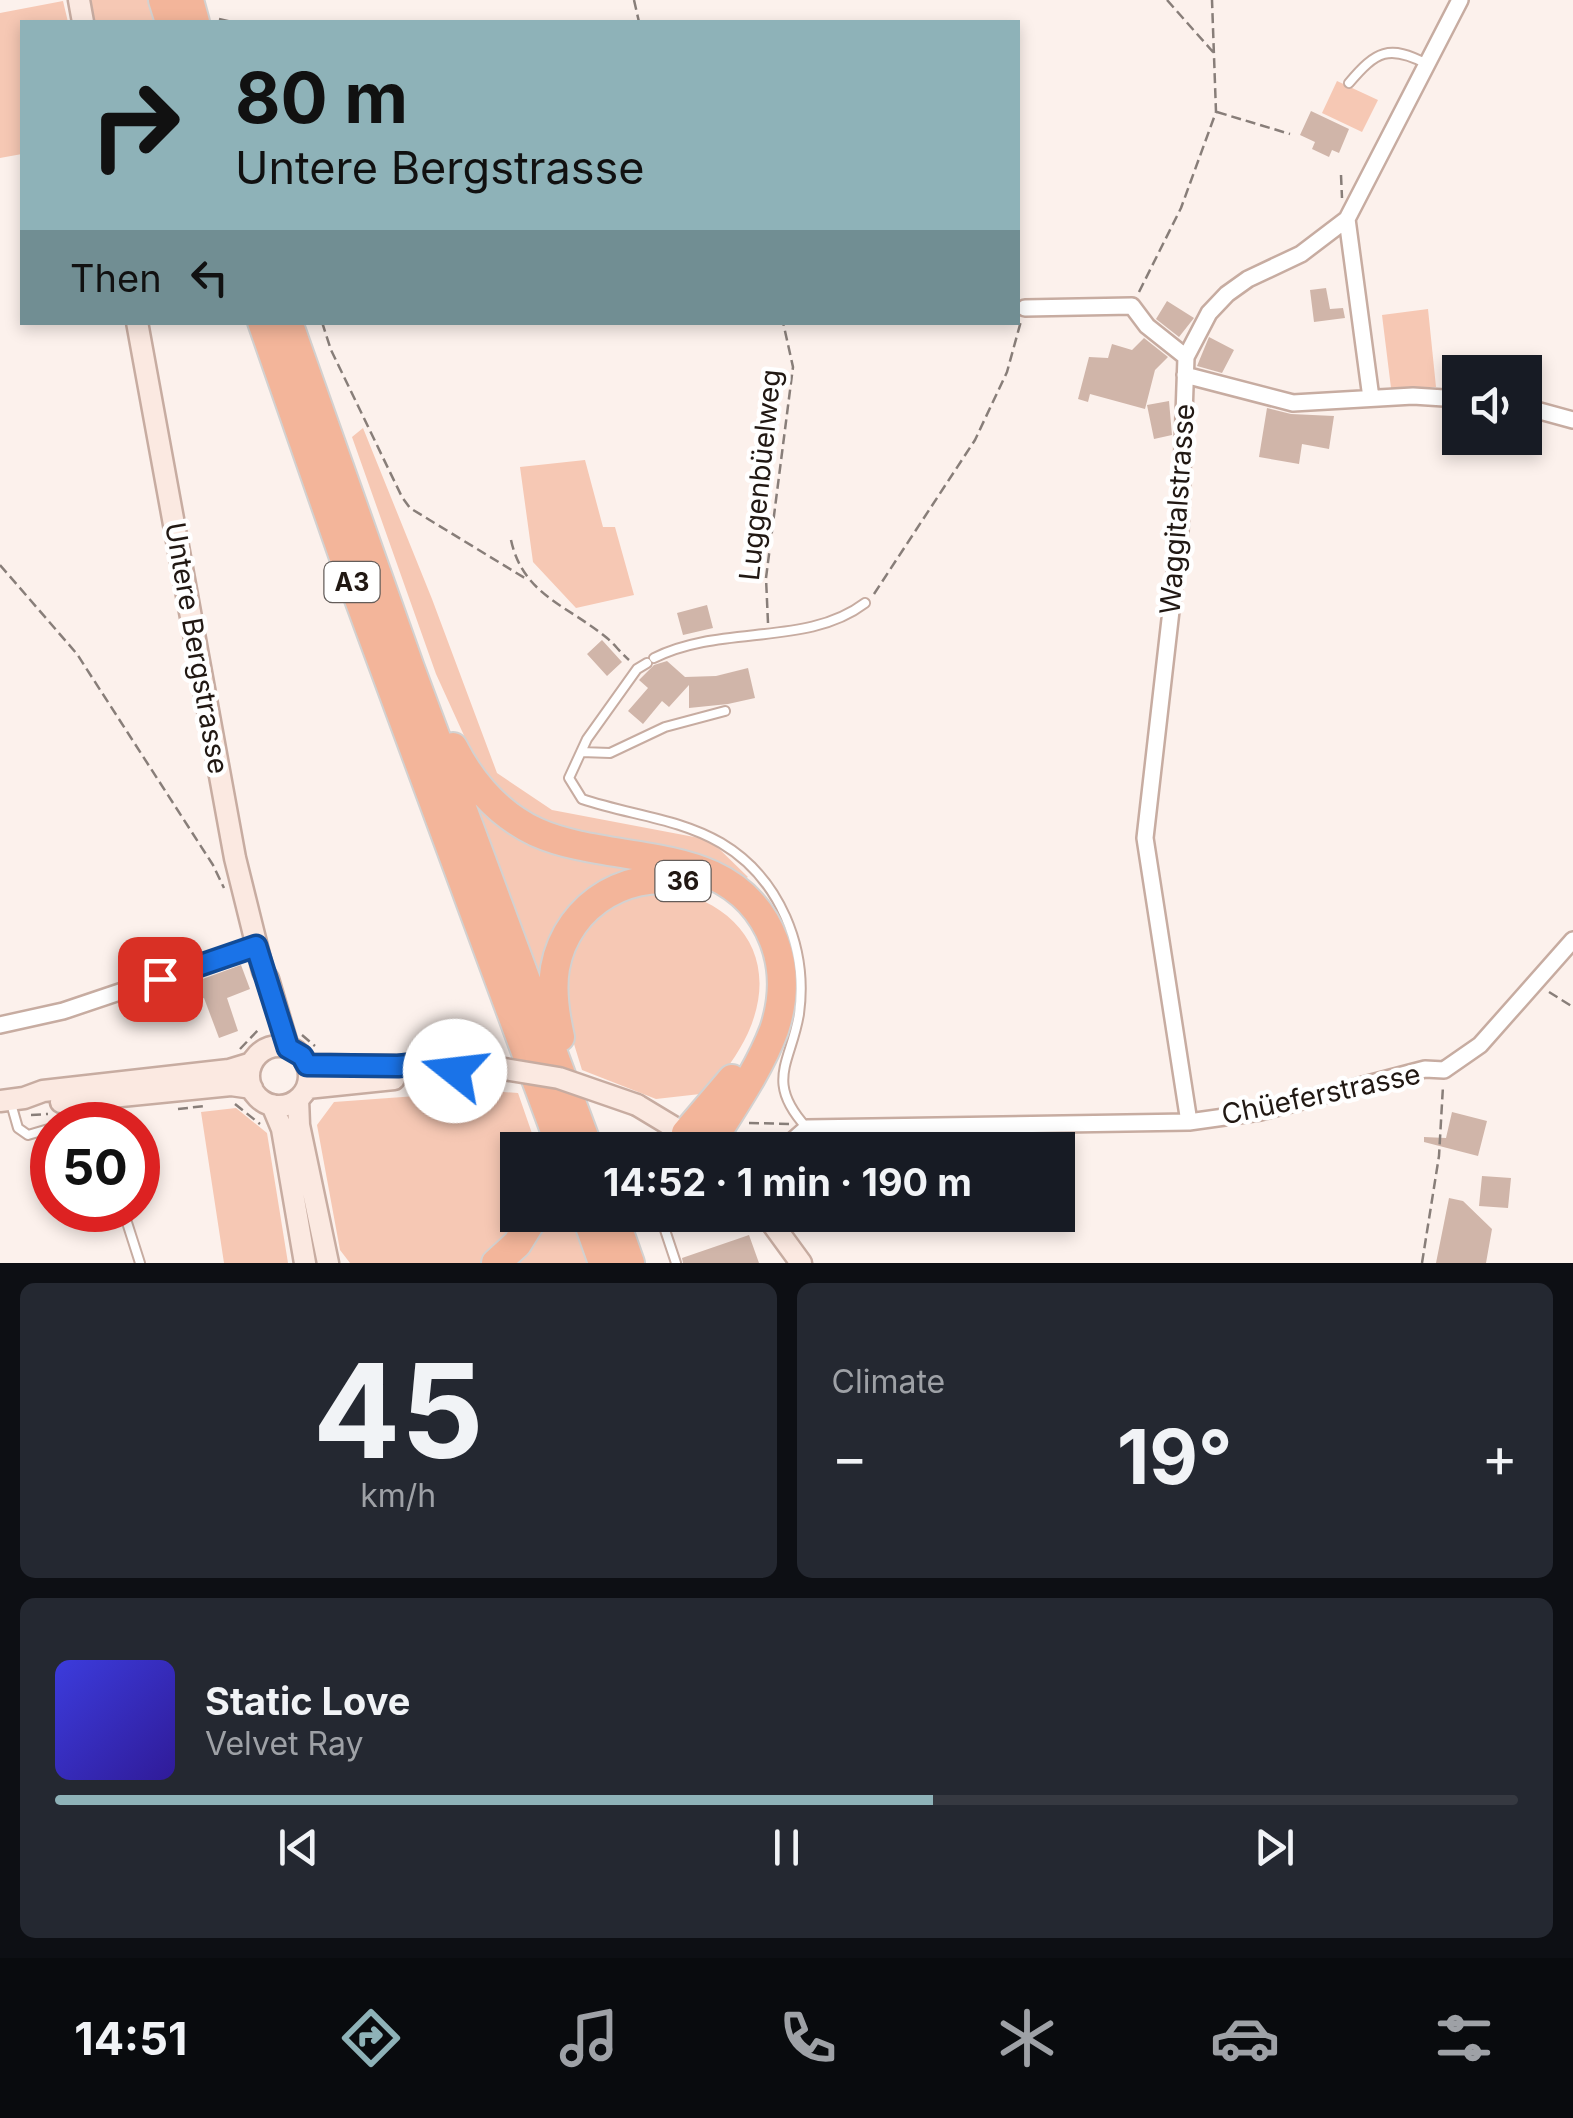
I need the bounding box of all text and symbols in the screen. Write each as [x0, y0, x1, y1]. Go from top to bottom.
text: 80 m [235, 55, 408, 140]
icon: right [70, 60, 200, 190]
text: Untere Bergstrasse [235, 140, 645, 195]
icon: left [182, 250, 237, 305]
text: Then [70, 255, 162, 301]
map controls [1442, 355, 1542, 455]
button: sound [1442, 355, 1542, 455]
street label: Luggenbüelweg [732, 368, 788, 582]
street label: Waggitalstrasse [1153, 403, 1201, 615]
street label: Untere Bergstrasse [158, 520, 236, 776]
road number: A3 [324, 562, 380, 602]
road number: 36 [656, 861, 710, 901]
pin [118, 937, 203, 1022]
icon: arrive [133, 952, 188, 1007]
position arrow [403, 1019, 507, 1123]
street label: Chüeferstrasse [1218, 1056, 1424, 1132]
speed limit sign: 50 [30, 1102, 160, 1232]
text: 14:52 · 1 min · 190 m [603, 1159, 972, 1205]
text: 45 [313, 1332, 484, 1489]
text: Climate [832, 1362, 945, 1401]
text: 19° [1117, 1411, 1233, 1502]
text: − [832, 1424, 868, 1490]
text: + [1482, 1424, 1518, 1490]
text: km/h [360, 1476, 436, 1515]
text: Static Love [205, 1678, 410, 1724]
text: Velvet Ray [205, 1724, 363, 1763]
icon: previous [271, 1820, 326, 1875]
icon: pause [759, 1820, 814, 1875]
icon: next [1247, 1820, 1302, 1875]
icon: directions [336, 2003, 406, 2073]
icon: music [554, 2003, 624, 2073]
icon: phone [773, 2003, 843, 2073]
icon: climate [992, 2003, 1062, 2073]
icon: car [1210, 2003, 1280, 2073]
icon: filters [1429, 2003, 1499, 2073]
text: 14:51 [74, 2011, 187, 2066]

